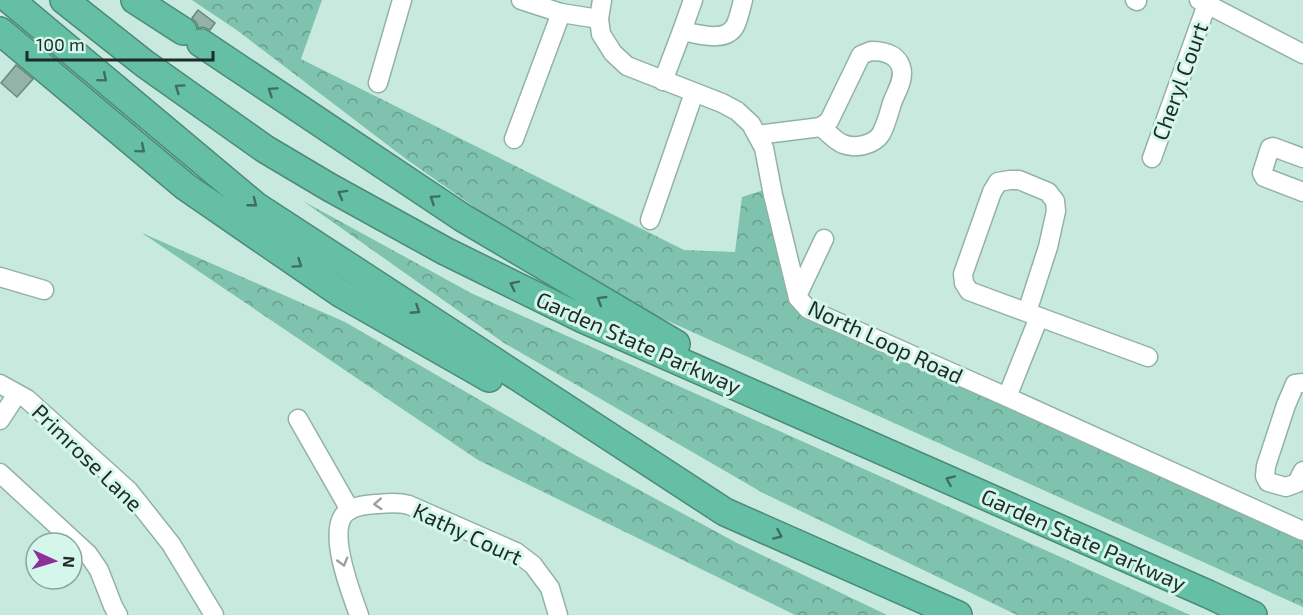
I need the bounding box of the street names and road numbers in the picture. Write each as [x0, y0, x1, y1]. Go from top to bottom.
street label: Cheryl Court [1146, 19, 1212, 143]
street label: Garden State Parkway [533, 285, 746, 399]
street label: North Loop Road [805, 294, 967, 388]
street label: Primrose Lane [27, 398, 149, 516]
street label: Garden State Parkway [978, 482, 1191, 596]
street label: Kathy Court [409, 496, 527, 570]

